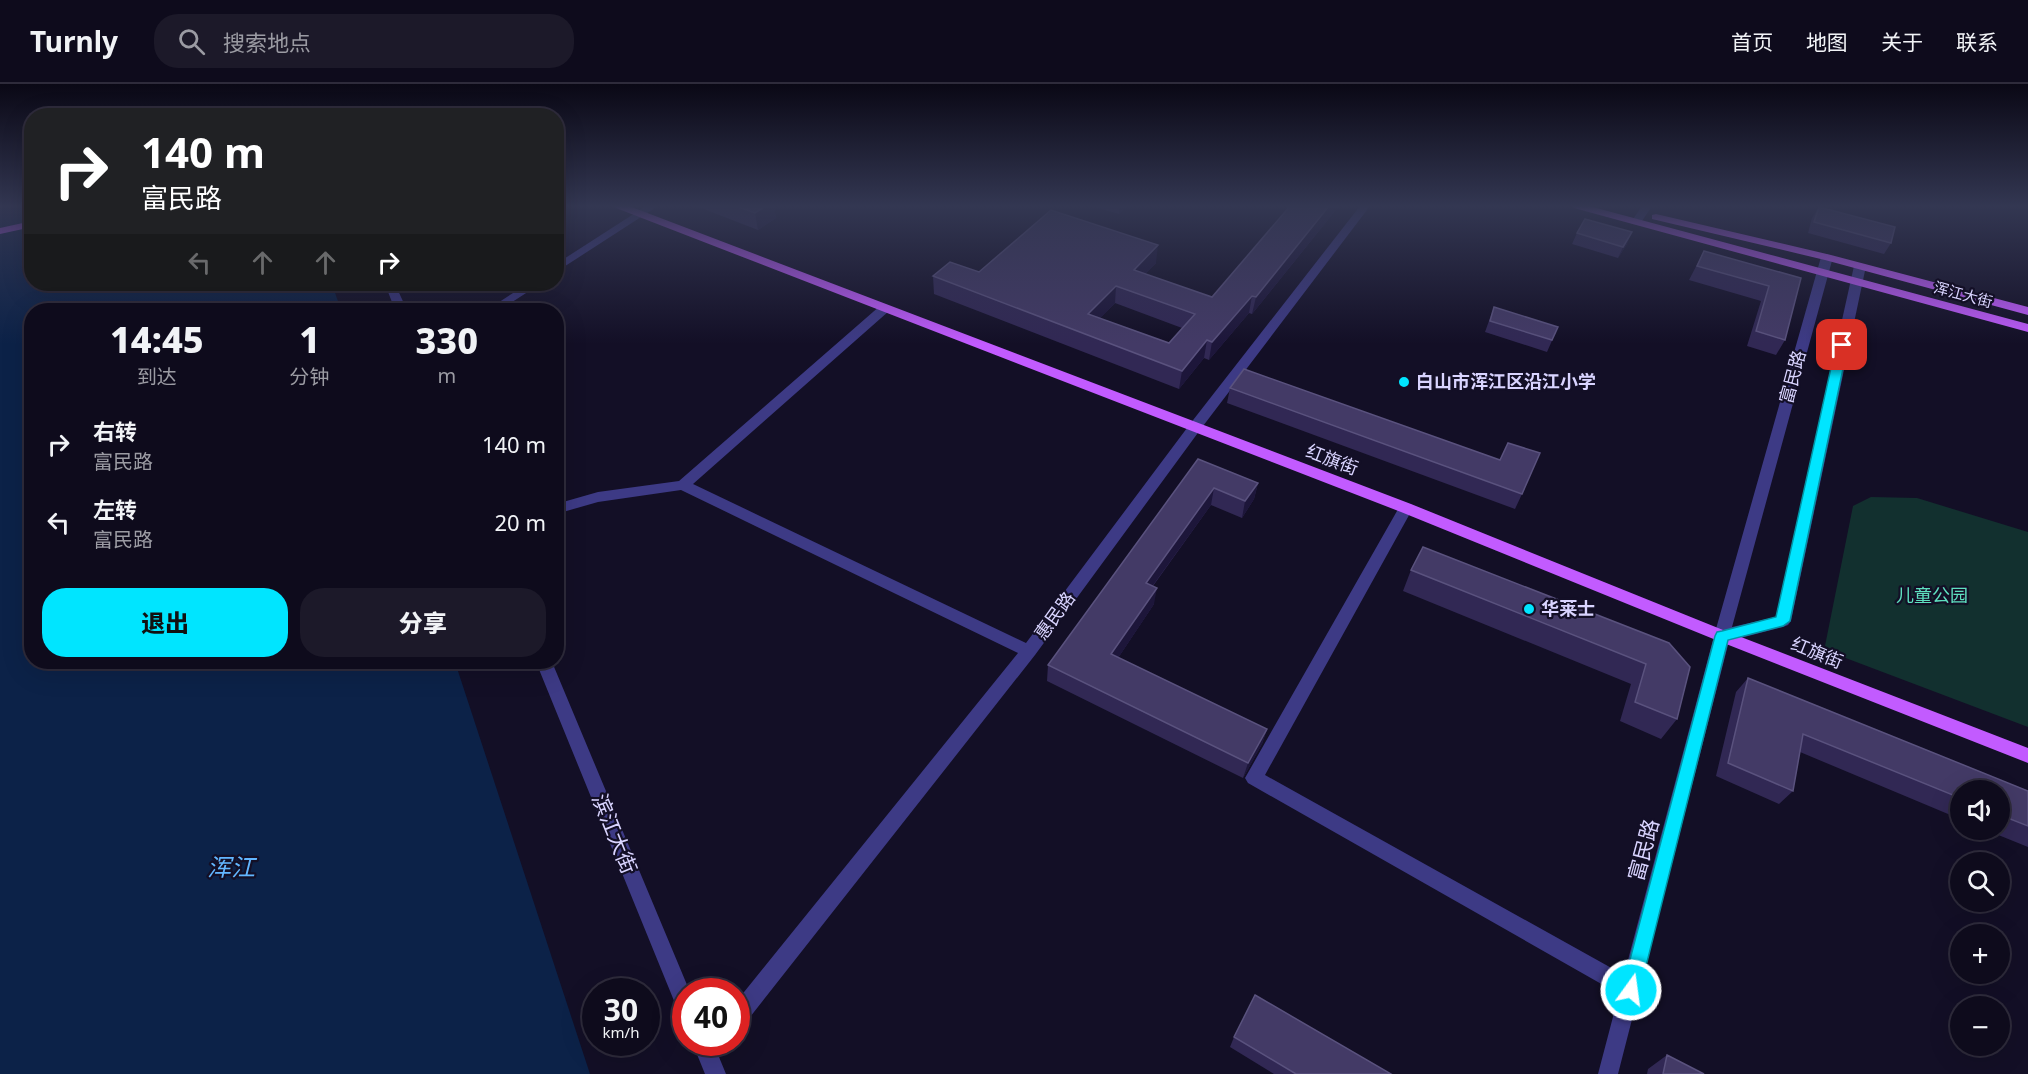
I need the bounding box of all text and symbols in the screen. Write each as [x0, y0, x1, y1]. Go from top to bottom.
search box [154, 14, 574, 68]
text: Turnly [30, 22, 118, 60]
icon: search [175, 25, 208, 58]
text: 搜索地点 [223, 27, 311, 57]
text: 首页 [1731, 28, 1773, 56]
text: 地图 [1806, 28, 1848, 56]
text: 关于 [1881, 28, 1923, 56]
text: 联系 [1956, 28, 1998, 56]
text: 140 m [141, 123, 265, 180]
icon: right [42, 132, 120, 210]
text: 富民路 [141, 179, 222, 216]
icon: left [183, 246, 216, 279]
icon: ahead [246, 246, 279, 279]
icon: ahead [309, 246, 342, 279]
icon: right [372, 246, 405, 279]
street label: 浑江大街 [1932, 277, 1995, 311]
text: 14:45 [110, 315, 204, 364]
text: 1 [299, 315, 320, 364]
text: 330 [416, 316, 478, 365]
pin [1816, 319, 1867, 370]
icon: arrive [1825, 328, 1858, 361]
street label: 富民路 [1773, 348, 1811, 406]
text: m [437, 362, 456, 389]
text: 到达 [137, 363, 177, 390]
text: 分钟 [290, 363, 330, 390]
place label: 白山市浑江区沿江小学 [1416, 369, 1596, 393]
marker: 白山市浑江区沿江小学 [1397, 375, 1411, 389]
text: 右转 [93, 416, 137, 446]
icon: right [42, 428, 75, 461]
text: 140 m [482, 429, 546, 459]
street label: 红旗街 [1303, 438, 1362, 480]
text: 富民路 [93, 448, 153, 475]
text: 左转 [93, 494, 137, 524]
icon: left [42, 506, 75, 539]
text: 20 m [495, 507, 546, 537]
text: 富民路 [93, 526, 153, 553]
park label: 儿童公园 [1896, 583, 1968, 607]
street label: 惠民路 [1029, 587, 1080, 644]
button: 退出 [42, 588, 288, 657]
button: 分享 [300, 588, 546, 657]
place label: 华莱士 [1541, 596, 1595, 620]
marker: 华莱士 [1522, 602, 1536, 616]
street label: 红旗街 [1788, 631, 1847, 673]
map controls [1950, 780, 2010, 1056]
button: sound [1950, 780, 2010, 840]
street label: 滨江大街 [586, 789, 644, 878]
street label: 富民路 [1621, 816, 1665, 884]
water label: 浑江 [207, 850, 258, 883]
button: search [1950, 852, 2010, 912]
button: + [1950, 924, 2010, 984]
position arrow [1599, 958, 1663, 1022]
speed limit sign: 40 [672, 978, 750, 1056]
text: 30 [604, 989, 638, 1030]
button: − [1950, 996, 2010, 1056]
text: km/h [603, 1022, 639, 1042]

